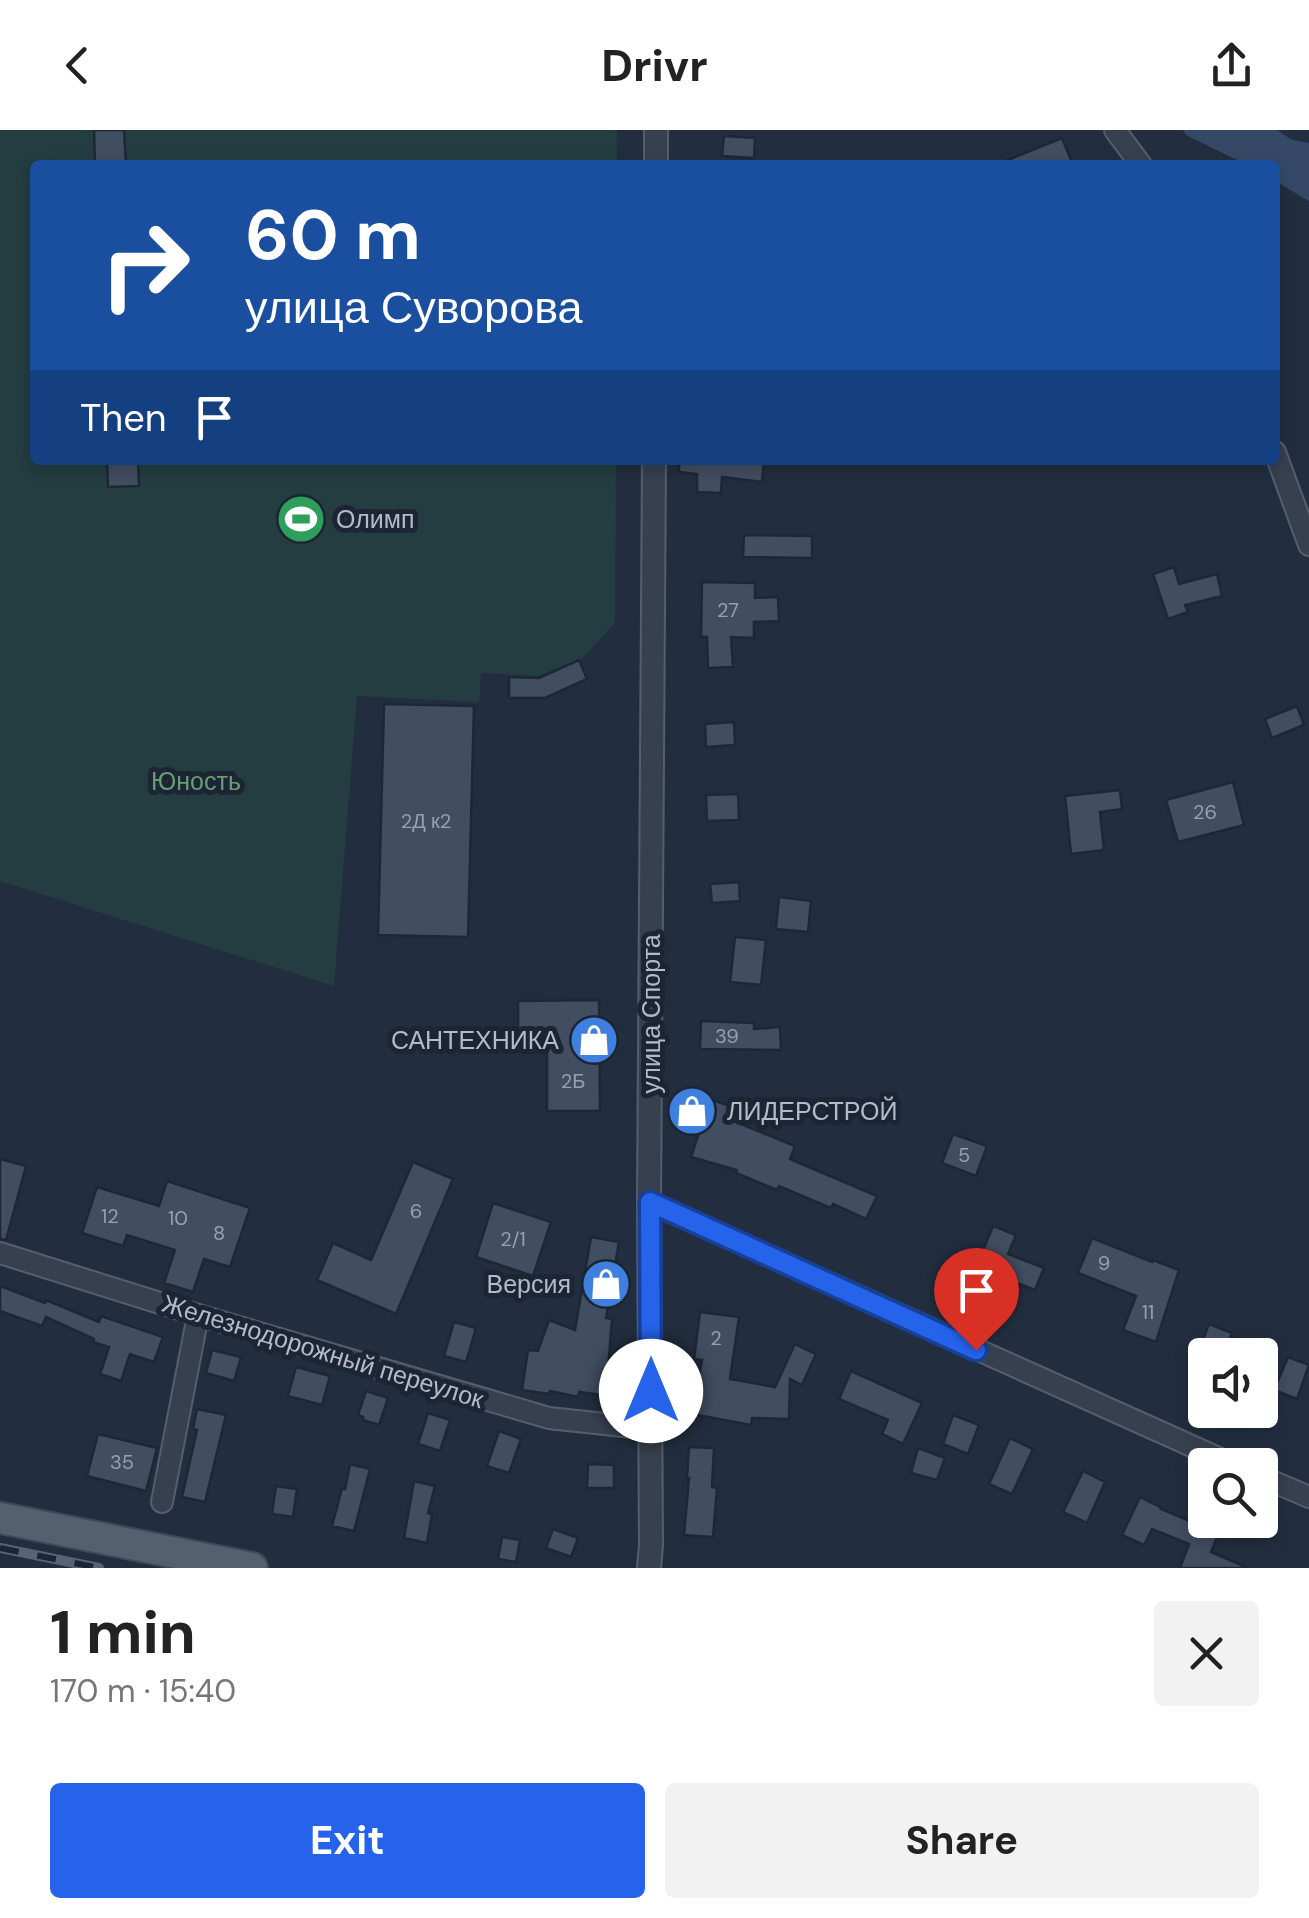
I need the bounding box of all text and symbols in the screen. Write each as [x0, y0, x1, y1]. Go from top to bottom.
text: Drivr [601, 36, 708, 95]
icon: back [50, 38, 105, 93]
icon: share [1204, 38, 1259, 93]
text: 60 m [245, 190, 421, 281]
icon: right [80, 200, 210, 330]
text: улица Суворова [245, 278, 583, 337]
icon: arrive [187, 390, 242, 445]
text: Then [80, 393, 167, 443]
sports icon: Олимп [275, 493, 327, 545]
place label: Олимп [336, 503, 414, 536]
house number: 27 [717, 597, 739, 623]
park label: Юность [151, 765, 241, 798]
house number: 26 [1193, 799, 1217, 825]
house number: 2Д к2 [401, 808, 451, 834]
street label: улица Спорта [635, 934, 668, 1094]
shop icon: САНТЕХНИКА [568, 1014, 620, 1066]
house number: 39 [715, 1023, 739, 1049]
place label: САНТЕХНИКА [391, 1024, 559, 1057]
house number: 2Б [561, 1068, 585, 1094]
shop icon: ЛИДЕРСТРОЙ [666, 1085, 718, 1137]
place label: ЛИДЕРСТРОЙ [727, 1095, 897, 1128]
house number: 5 [958, 1142, 970, 1168]
house number: 6 [410, 1198, 422, 1224]
house number: 12 [101, 1203, 119, 1229]
house number: 10 [168, 1205, 188, 1231]
house number: 8 [213, 1220, 225, 1246]
house number: 2/1 [500, 1226, 526, 1252]
pin [934, 1248, 1019, 1351]
house number: 9 [1098, 1250, 1110, 1276]
shop icon: Версия [580, 1258, 632, 1310]
icon: arrive [949, 1263, 1004, 1318]
place label: Версия [487, 1268, 571, 1301]
street label: Железнодорожный переулок [158, 1287, 488, 1416]
house number: 11 [1142, 1299, 1154, 1325]
house number: 2 [710, 1325, 722, 1351]
map controls [1188, 1338, 1278, 1538]
button: sound [1188, 1338, 1278, 1428]
position arrow [599, 1339, 703, 1443]
button: search [1188, 1448, 1278, 1538]
house number: 35 [110, 1449, 134, 1475]
text: 1 min [50, 1593, 196, 1672]
button: close [1154, 1601, 1259, 1706]
text: 170 m · 15:40 [50, 1670, 236, 1712]
button: Exit [50, 1783, 645, 1898]
button: Share [665, 1783, 1259, 1898]

